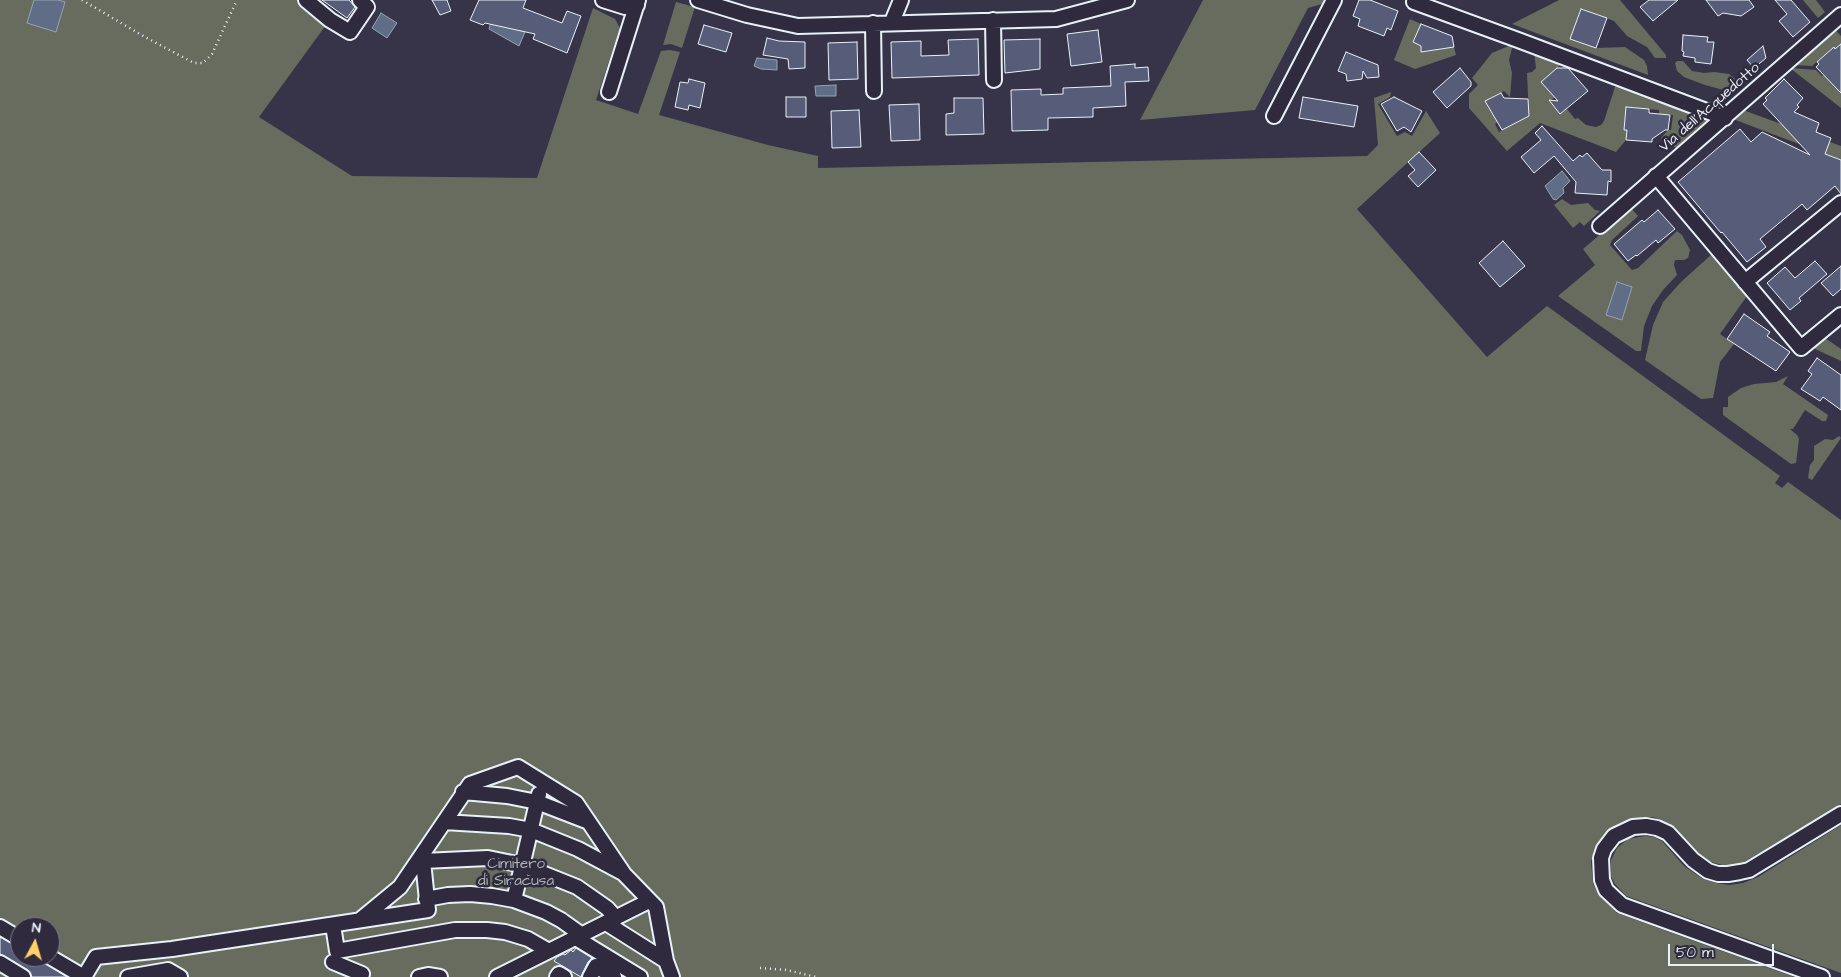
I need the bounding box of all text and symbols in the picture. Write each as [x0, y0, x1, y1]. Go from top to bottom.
street label: Via dell'Acquedotto [1656, 59, 1764, 157]
park label: Cimitero di Siracusa [478, 856, 554, 891]
north arrow [10, 917, 60, 967]
text: N [31, 918, 42, 938]
scale bar [1671, 934, 1777, 966]
text: 50 m [1676, 942, 1714, 963]

